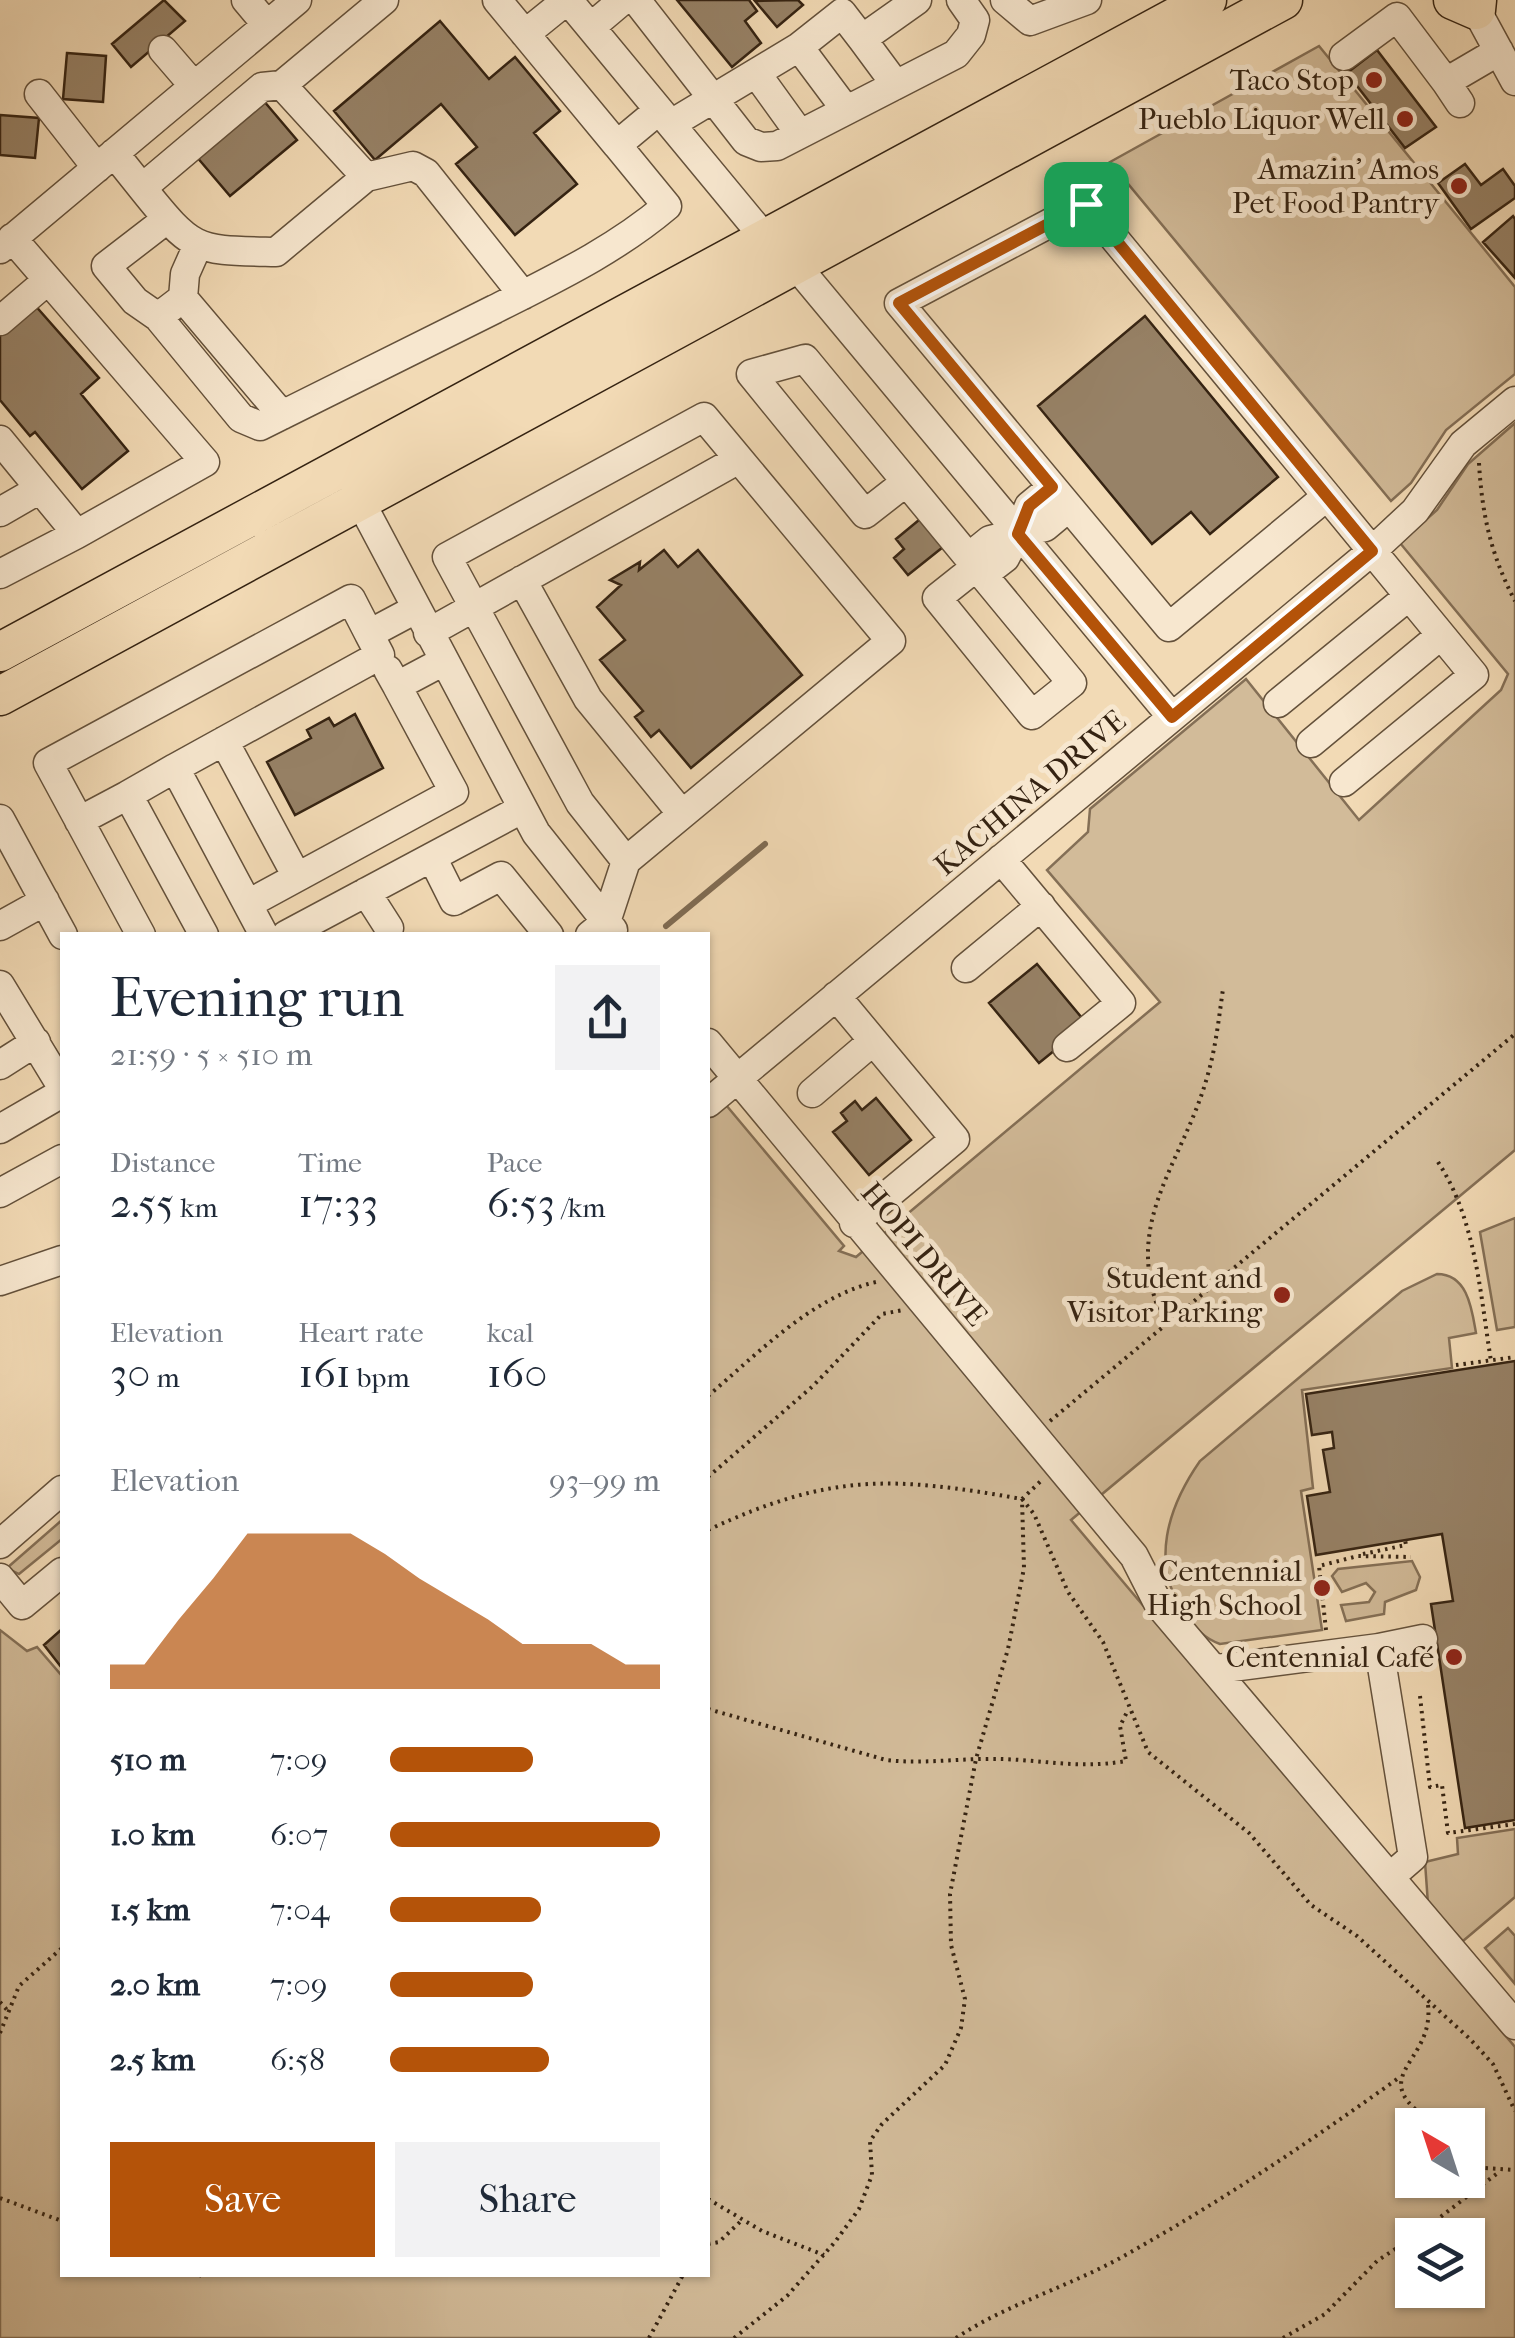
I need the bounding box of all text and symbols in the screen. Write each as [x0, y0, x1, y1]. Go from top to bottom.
place label: Taco Stop [1230, 63, 1354, 98]
marker: Taco Stop [1363, 69, 1385, 91]
place label: Pueblo Liquor Well [1138, 102, 1385, 137]
marker: Pueblo Liquor Well [1394, 108, 1416, 130]
place label: Amazin' Amos Pet Food Pantry [1232, 152, 1440, 221]
pin [1044, 162, 1129, 247]
marker: Amazin' Amos Pet Food Pantry [1448, 175, 1470, 197]
icon: arrive [1059, 177, 1114, 232]
street label: KACHINA DRIVE [928, 703, 1133, 883]
button: share [555, 965, 660, 1070]
text: Evening run [110, 966, 404, 1030]
text: 21:59 · 5 × 510 m [110, 1036, 313, 1073]
text: Distance [110, 1146, 215, 1179]
text: Time [298, 1146, 362, 1179]
text: Pace [487, 1146, 542, 1179]
street label: HOPI DRIVE [853, 1175, 994, 1333]
text: 2.55 [110, 1179, 174, 1228]
text: 17:33 [298, 1179, 378, 1228]
text: 6:53 [487, 1179, 555, 1228]
text: km [174, 1191, 218, 1224]
text: /km [555, 1191, 605, 1224]
place label: Student and Visitor Parking [1066, 1261, 1263, 1330]
marker: Student and Visitor Parking [1271, 1284, 1293, 1306]
text: Elevation [110, 1316, 223, 1349]
text: Heart rate [298, 1316, 424, 1349]
text: kcal [487, 1316, 534, 1349]
text: 30 [110, 1349, 150, 1398]
text: 161 [298, 1349, 351, 1398]
text: 160 [487, 1349, 547, 1398]
text: m [150, 1361, 180, 1394]
text: bpm [351, 1361, 410, 1394]
text: Elevation [110, 1462, 239, 1499]
text: 93–99 m [549, 1462, 660, 1499]
place label: Centennial High School [1146, 1554, 1302, 1623]
marker: Centennial High School [1311, 1577, 1333, 1599]
place label: Centennial Café [1226, 1640, 1434, 1675]
marker: Centennial Café [1443, 1646, 1465, 1668]
text: 510 m [110, 1741, 186, 1778]
text: 7:09 [270, 1741, 328, 1778]
text: 1.0 km [110, 1816, 195, 1853]
text: 6:07 [270, 1816, 328, 1853]
text: 1.5 km [110, 1891, 190, 1928]
text: 7:04 [270, 1891, 329, 1928]
text: 2.0 km [110, 1966, 200, 2003]
text: 7:09 [270, 1966, 328, 2003]
text: 2.5 km [110, 2041, 195, 2078]
text: 6:58 [270, 2041, 325, 2078]
north arrow [1395, 2108, 1485, 2198]
map controls [1395, 2108, 1485, 2308]
button: Save [110, 2142, 375, 2257]
button: Share [395, 2142, 660, 2257]
button: layers [1395, 2218, 1485, 2308]

